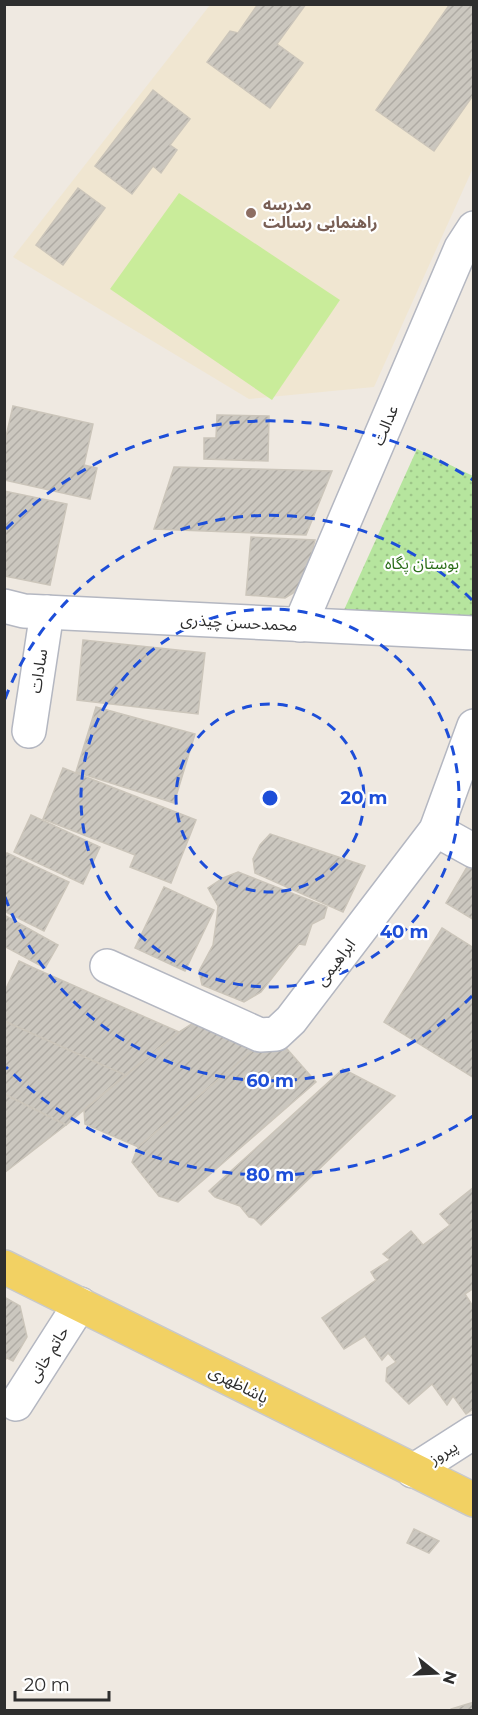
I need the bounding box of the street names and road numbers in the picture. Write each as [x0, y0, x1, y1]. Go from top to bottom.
street label: عدالت [369, 402, 402, 448]
street label: محمدحسن چیذری [180, 610, 298, 636]
street label: سادات [26, 648, 51, 695]
street label: ابراهیمی [312, 935, 359, 990]
street label: حاتم خانی [24, 1323, 76, 1387]
street label: پاشاظهری [205, 1361, 272, 1408]
street label: پیروز [425, 1436, 462, 1470]

